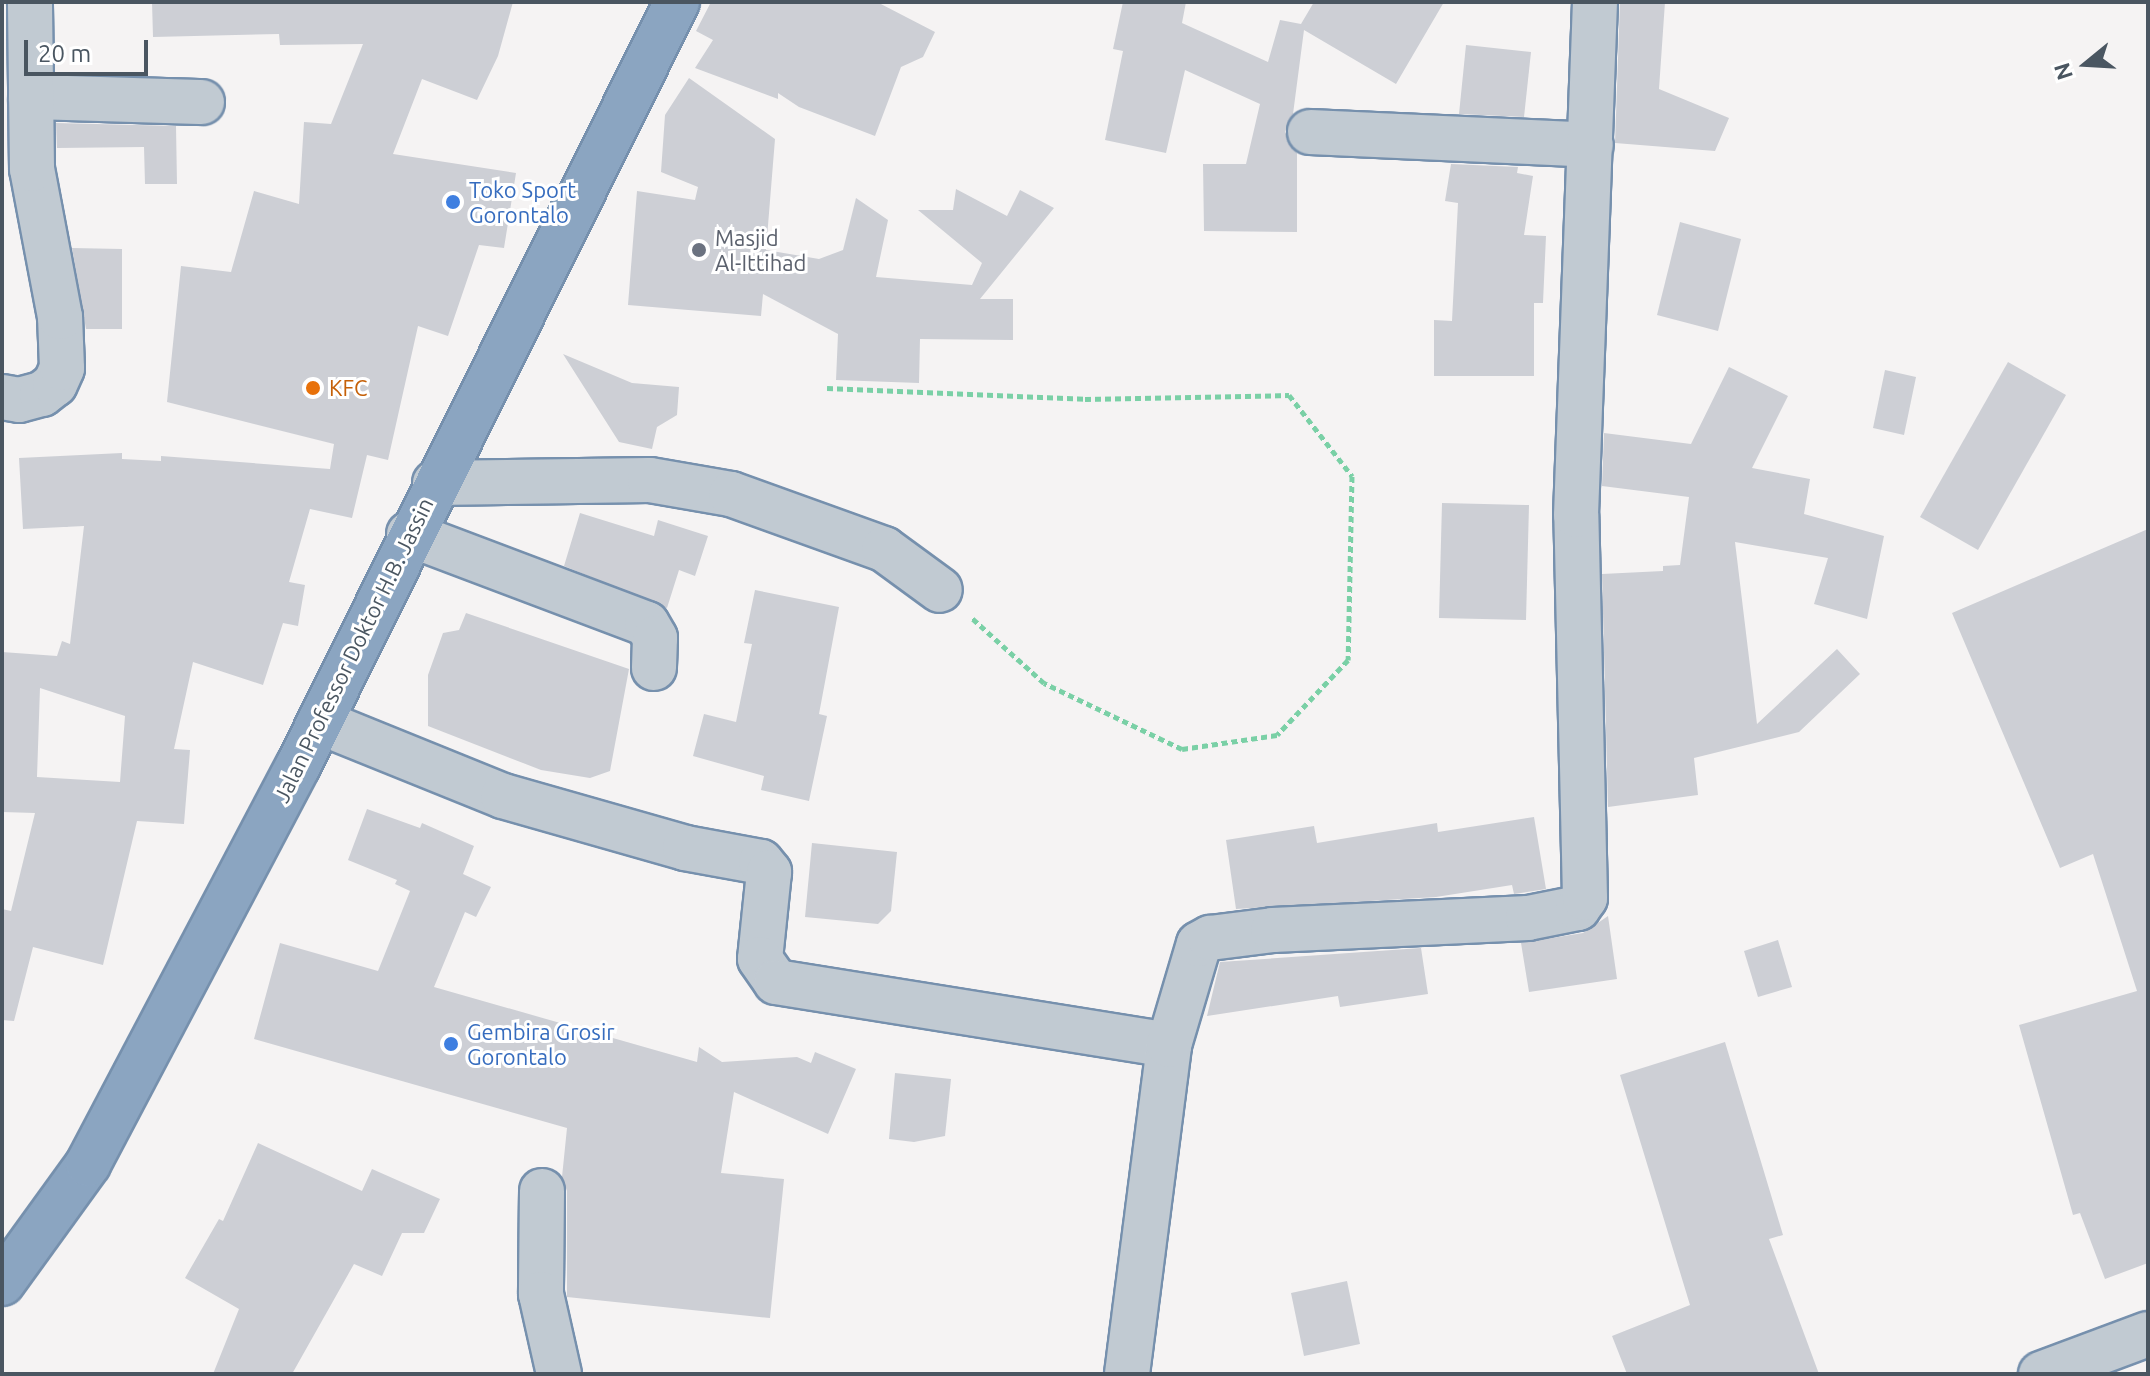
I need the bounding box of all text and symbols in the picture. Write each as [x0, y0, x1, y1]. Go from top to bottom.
scale bar [28, 24, 152, 74]
north arrow [2046, 24, 2126, 104]
text: 20 m [38, 40, 91, 67]
text: N [2048, 60, 2077, 83]
place label: Toko Sport Gorontalo [469, 176, 576, 228]
marker: Toko Sport Gorontalo [444, 193, 462, 211]
place label: Masjid Al-Ittihad [715, 224, 806, 276]
marker: Masjid Al-Ittihad [690, 241, 708, 259]
place label: KFC [329, 375, 367, 401]
marker: KFC [304, 379, 322, 397]
street label: Jalan Professor Doktor H.B. Jassin [268, 493, 438, 807]
place label: Gembira Grosir Gorontalo [467, 1018, 615, 1070]
marker: Gembira Grosir Gorontalo [442, 1035, 460, 1053]

